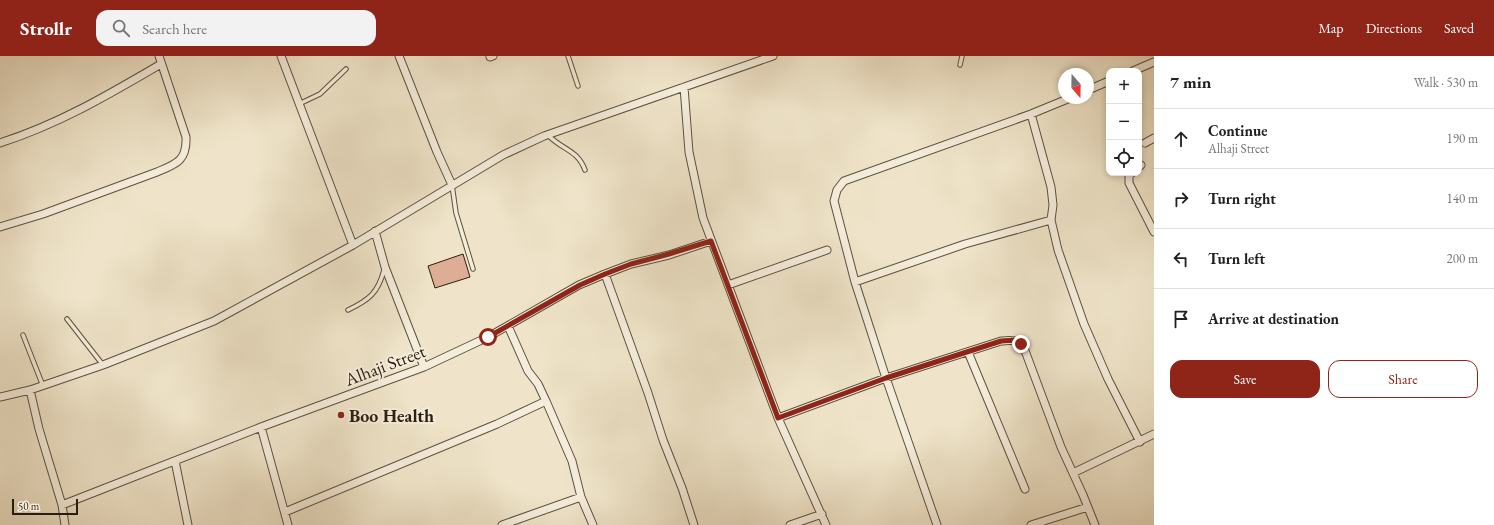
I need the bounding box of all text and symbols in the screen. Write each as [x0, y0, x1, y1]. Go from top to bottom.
search box [96, 10, 376, 46]
text: Strollr [20, 16, 72, 41]
icon: search [110, 17, 132, 39]
text: Search here [142, 19, 207, 38]
text: Map [1318, 19, 1344, 37]
text: Directions [1366, 19, 1422, 37]
text: Saved [1444, 19, 1474, 37]
north arrow [1058, 68, 1094, 104]
map controls [1106, 68, 1142, 176]
button: + [1106, 68, 1142, 104]
text: 7 min [1170, 71, 1211, 93]
text: Walk · 530 m [1414, 74, 1478, 91]
button: − [1106, 104, 1142, 140]
text: Continue [1208, 121, 1268, 140]
icon: ahead [1170, 128, 1192, 150]
text: 190 m [1447, 130, 1478, 147]
button: locate [1106, 140, 1142, 176]
text: Alhaji Street [1208, 140, 1269, 157]
icon: right [1170, 188, 1192, 210]
text: Turn right [1208, 189, 1276, 208]
text: 140 m [1447, 190, 1478, 207]
icon: left [1170, 248, 1192, 270]
text: Turn left [1208, 249, 1265, 268]
text: 200 m [1447, 250, 1478, 267]
icon: arrive [1170, 308, 1192, 330]
text: Arrive at destination [1208, 309, 1339, 328]
route start [479, 328, 497, 346]
route end [1012, 335, 1030, 353]
street label: Alhaji Street [340, 339, 429, 391]
button: Save [1170, 360, 1320, 398]
button: Share [1328, 360, 1478, 398]
place label: Boo Health [349, 404, 434, 427]
marker: Boo Health [336, 410, 346, 420]
scale bar [12, 497, 78, 516]
text: 50 m [18, 499, 39, 513]

